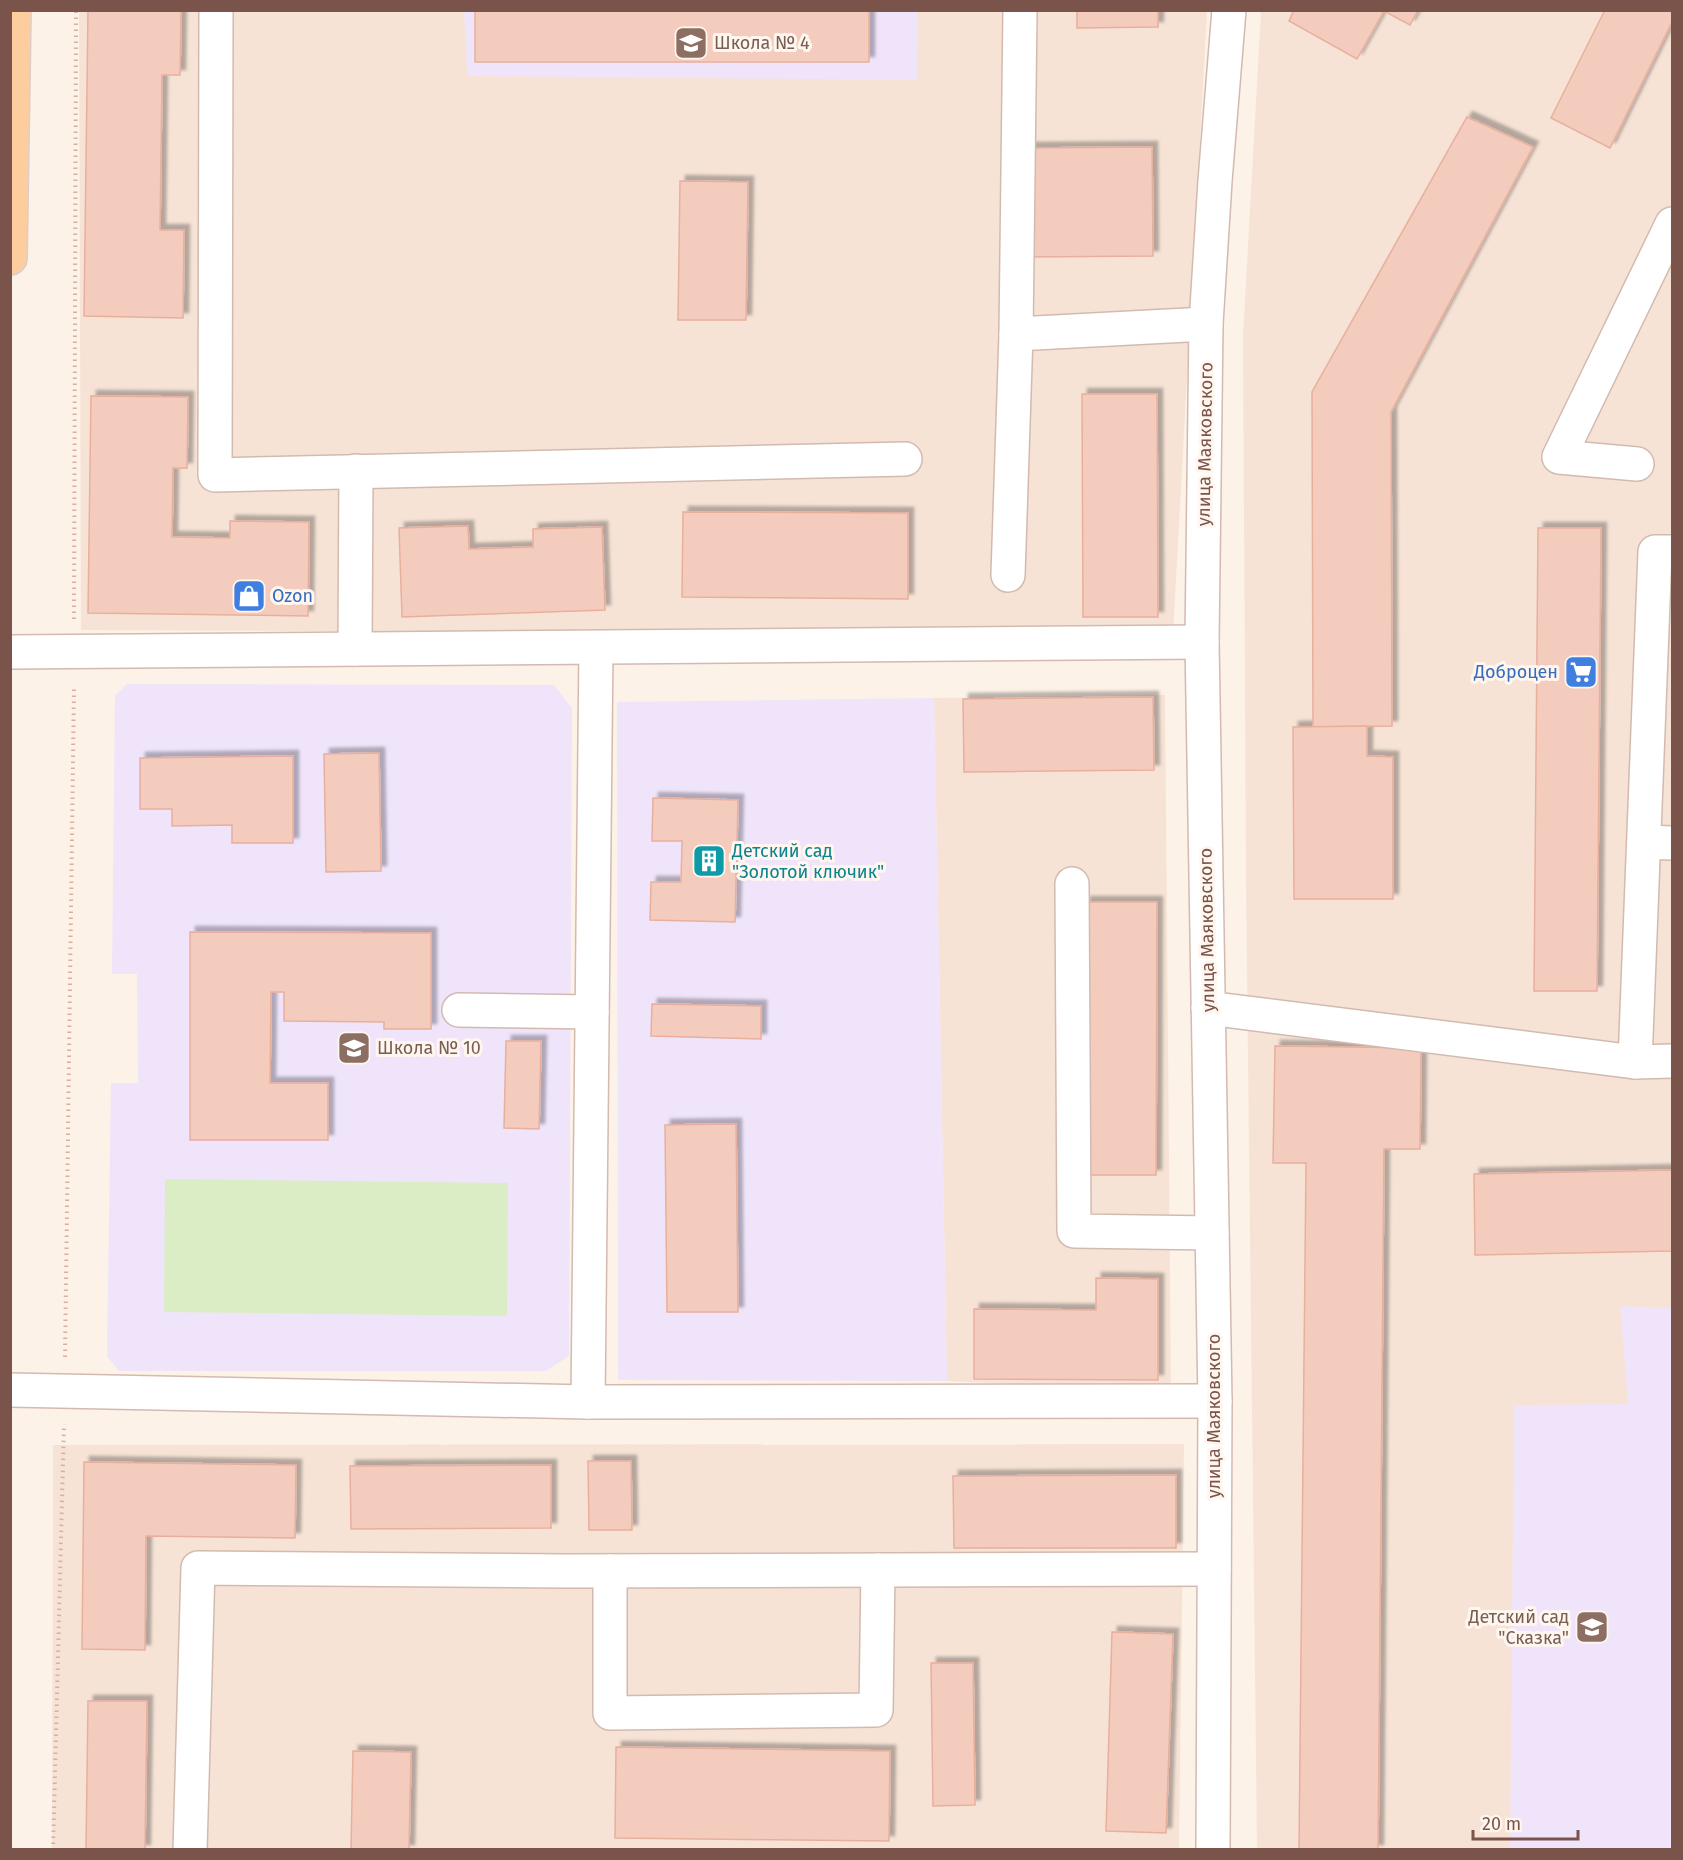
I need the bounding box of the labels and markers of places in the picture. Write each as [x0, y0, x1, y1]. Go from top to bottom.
school or university icon: Школа № 4 [673, 25, 709, 61]
place label: Школа № 4 [714, 32, 810, 54]
shop icon: Ozon [231, 578, 267, 614]
place label: Ozon [272, 585, 313, 607]
supermarket icon: Доброцен [1563, 654, 1599, 690]
place label: Доброцен [1473, 661, 1558, 683]
place label: Детский сад "Золотой ключик" [731, 840, 884, 883]
building icon: Детский сад "Золотой ключик" [691, 843, 727, 879]
school or university icon: Школа № 10 [336, 1030, 372, 1066]
place label: Школа № 10 [377, 1037, 481, 1059]
place label: Детский сад "Сказка" [1467, 1606, 1569, 1649]
school or university icon: Детский сад "Сказка" [1574, 1609, 1610, 1645]

